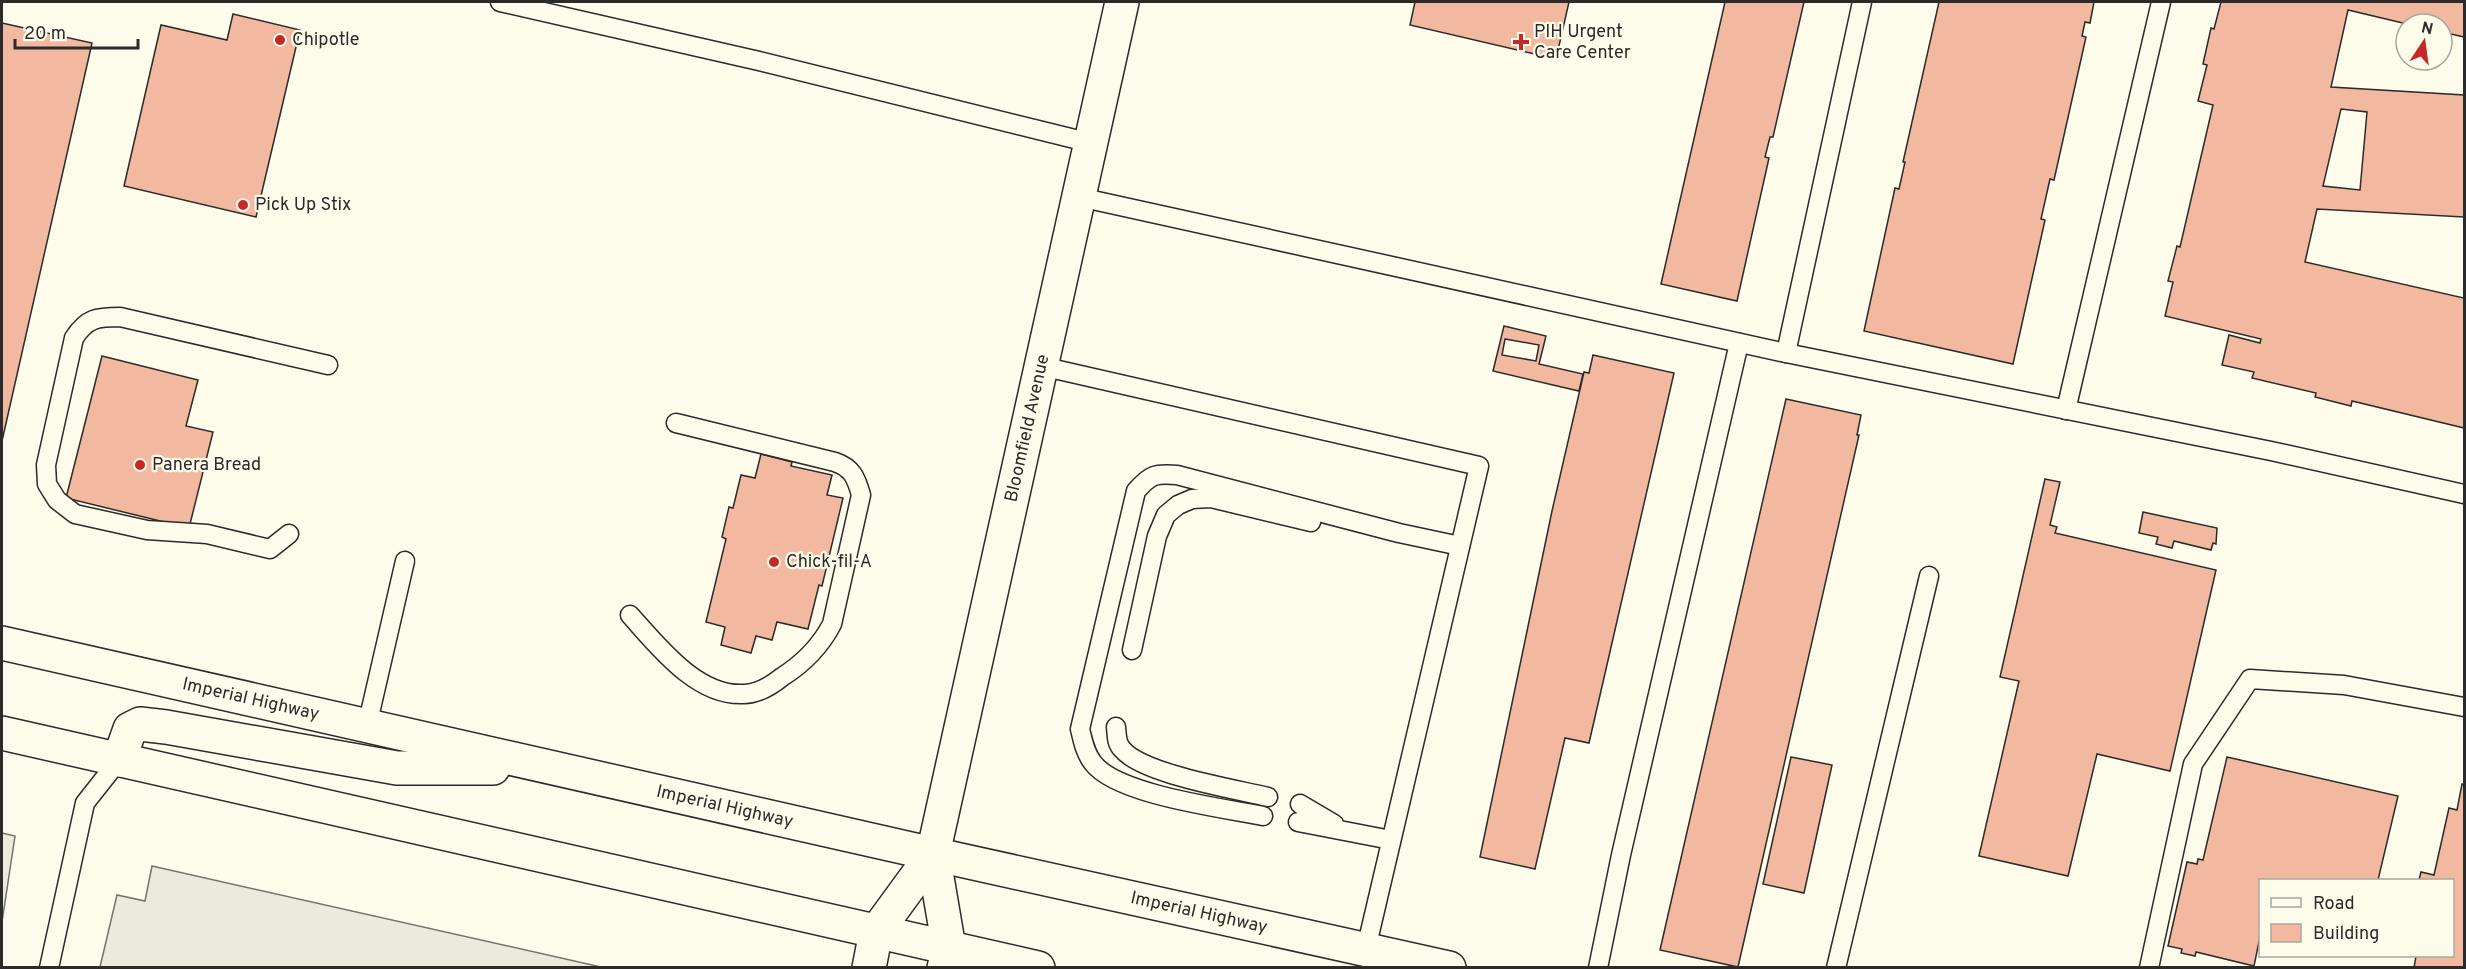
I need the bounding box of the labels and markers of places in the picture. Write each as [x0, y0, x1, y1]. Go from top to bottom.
place label: PIH Urgent Care Center [1534, 21, 1631, 65]
place label: Chipotle [292, 29, 360, 52]
marker: Chipotle [273, 33, 287, 47]
marker: PIH Urgent Care Center [1512, 33, 1530, 51]
place label: Pick Up Stix [255, 194, 351, 217]
marker: Pick Up Stix [236, 198, 250, 212]
place label: Panera Bread [152, 454, 261, 477]
marker: Panera Bread [133, 458, 147, 472]
place label: Chick-fil-A [786, 551, 872, 574]
marker: Chick-fil-A [767, 555, 781, 569]

